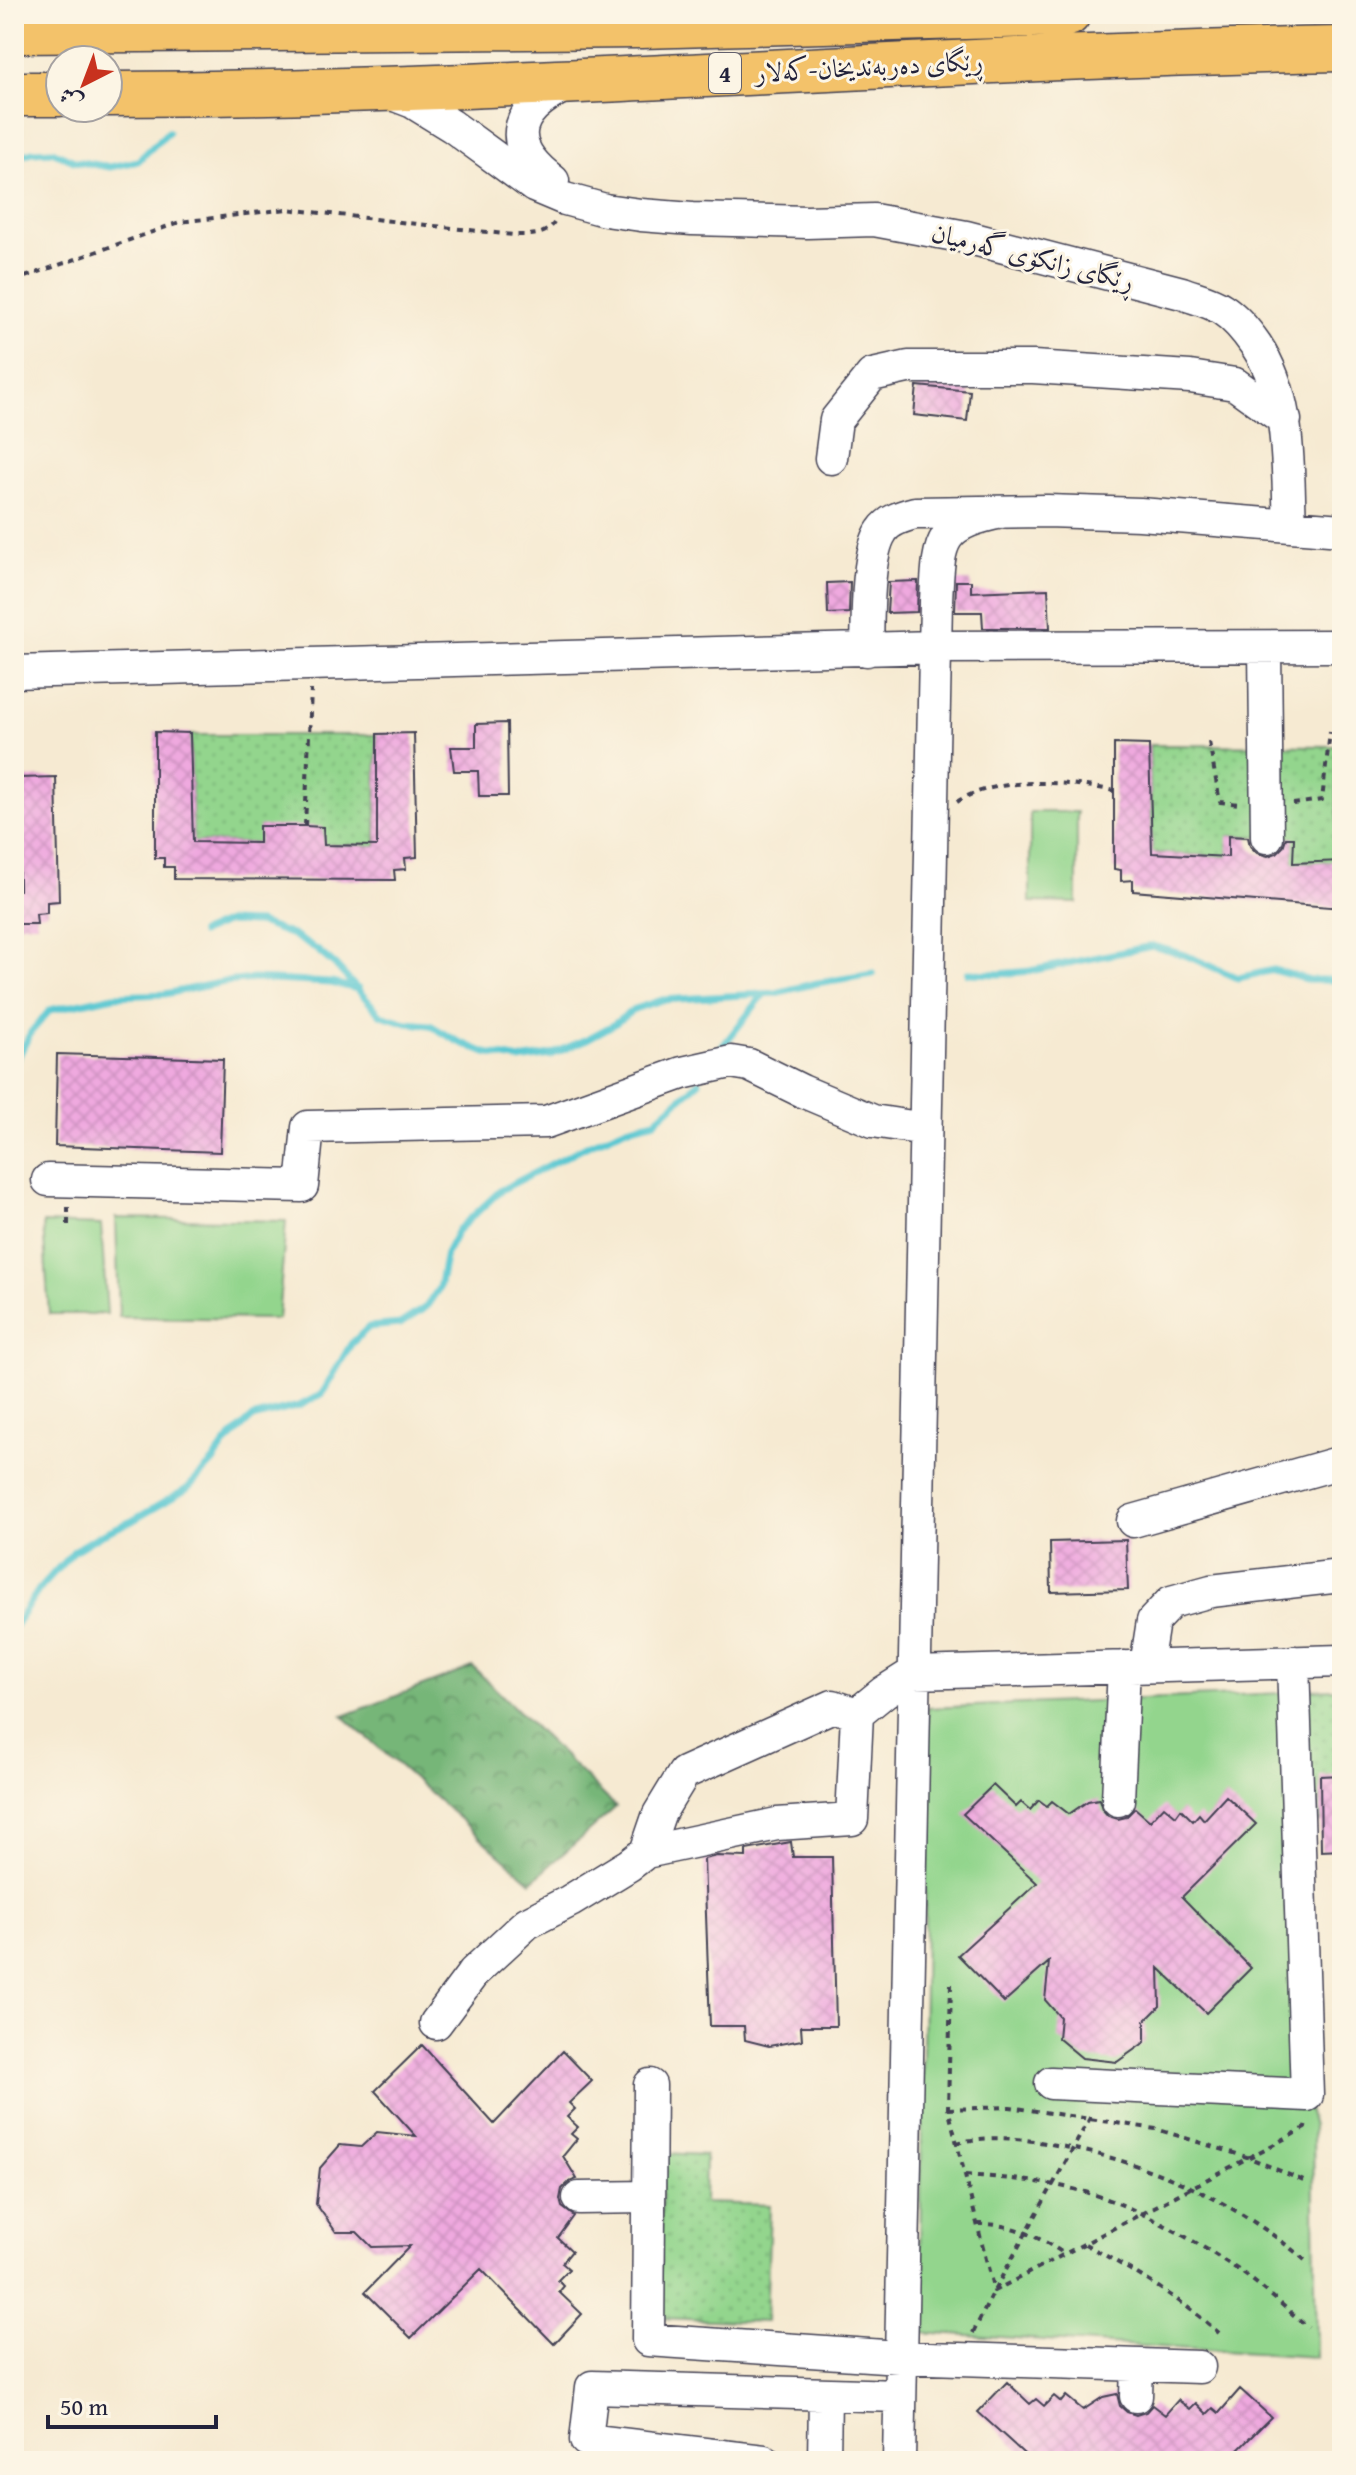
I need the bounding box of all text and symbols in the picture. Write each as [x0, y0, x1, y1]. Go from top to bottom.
street label: ڕێگای دەربەندیخان-کەلار [751, 41, 984, 95]
north arrow [44, 44, 124, 124]
road number: 4 [709, 53, 741, 93]
text: ش [52, 80, 89, 118]
street label: ڕێگای زانکۆی گەرمیان [927, 212, 1138, 303]
scale bar [48, 2379, 216, 2429]
text: 50 m [60, 2389, 108, 2424]

